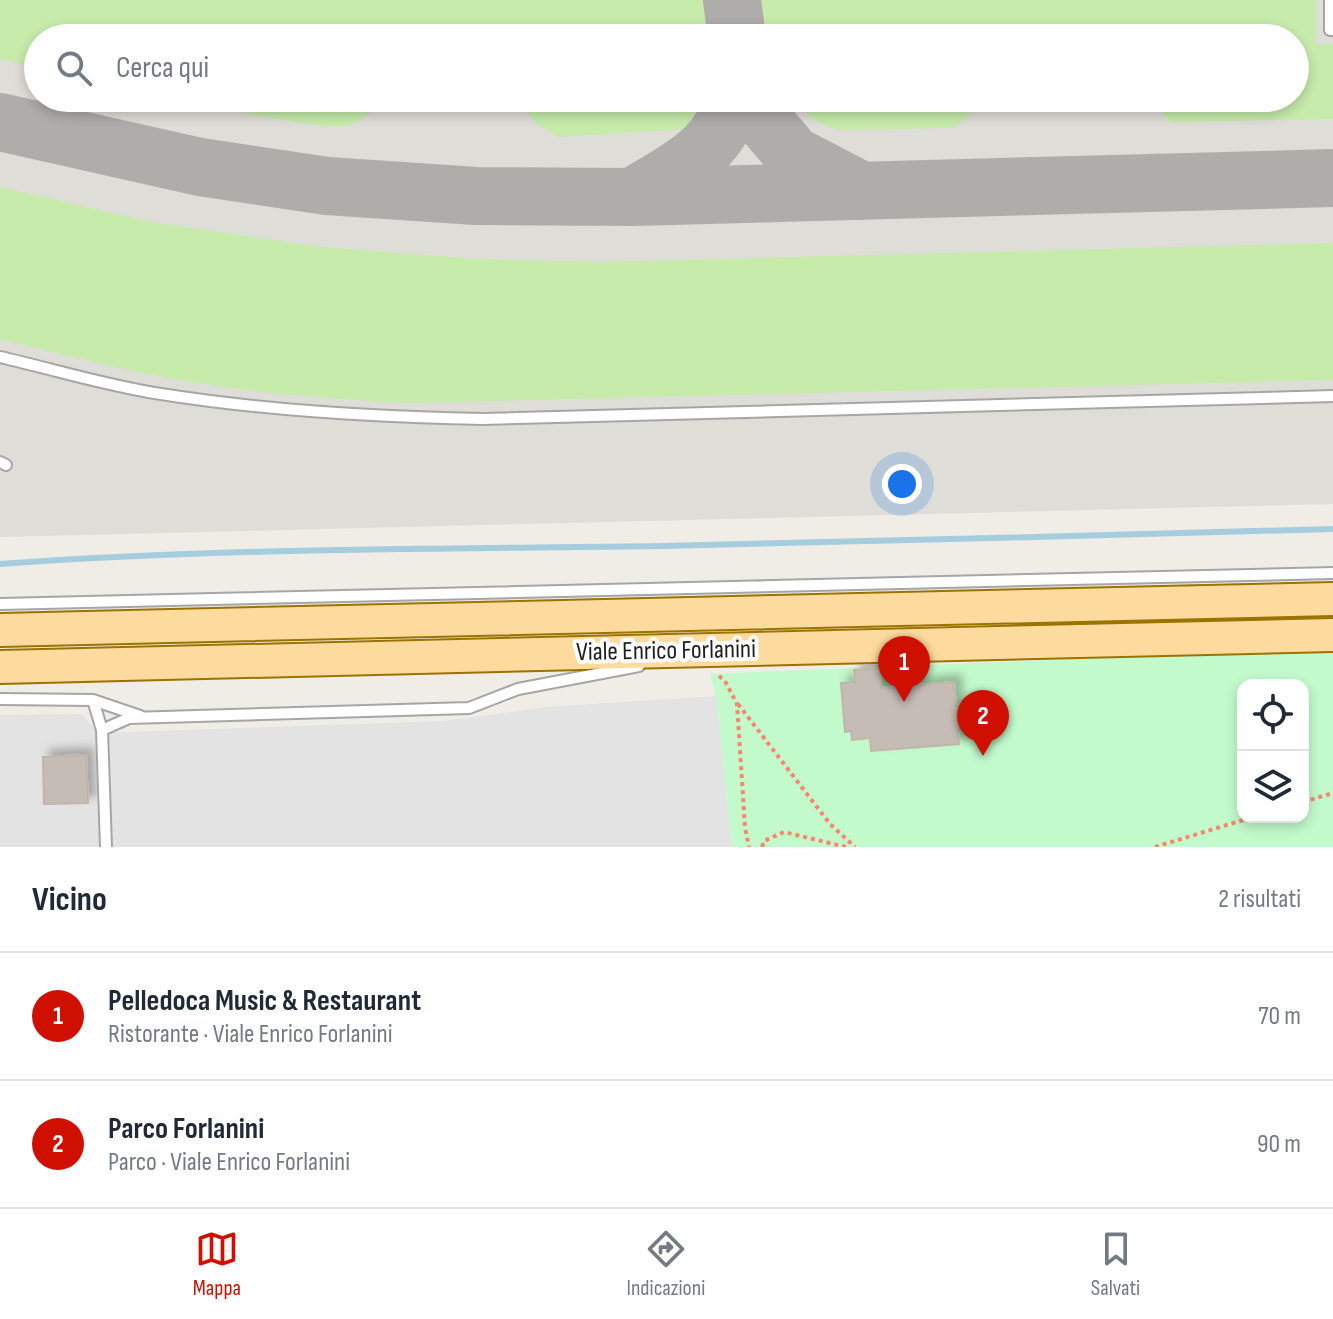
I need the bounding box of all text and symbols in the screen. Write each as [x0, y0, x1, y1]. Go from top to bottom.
search box [24, 24, 1309, 112]
icon: search [52, 46, 96, 90]
text: Cerca qui [116, 50, 209, 86]
your location [882, 464, 922, 504]
street label: Viale Enrico Forlanini [576, 634, 756, 668]
pin: 1 [878, 636, 930, 702]
map controls [1237, 679, 1309, 823]
button: locate [1237, 679, 1309, 751]
pin: 2 [957, 690, 1009, 756]
button: layers [1237, 751, 1309, 823]
text: Vicino [32, 879, 107, 920]
text: 2 risultati [1218, 884, 1301, 915]
text: Pelledoca Music & Restaurant [108, 983, 421, 1019]
text: 1 [53, 1001, 63, 1032]
text: 70 m [1258, 1001, 1301, 1032]
text: Ristorante · Viale Enrico Forlanini [108, 1019, 393, 1050]
text: Parco Forlanini [108, 1111, 264, 1147]
text: 2 [52, 1129, 64, 1160]
text: 90 m [1257, 1129, 1301, 1160]
text: Parco · Viale Enrico Forlanini [108, 1147, 350, 1178]
tab: Mappa [193, 1227, 241, 1302]
tab: Indicazioni [627, 1227, 705, 1302]
tab: Salvati [1091, 1227, 1140, 1302]

